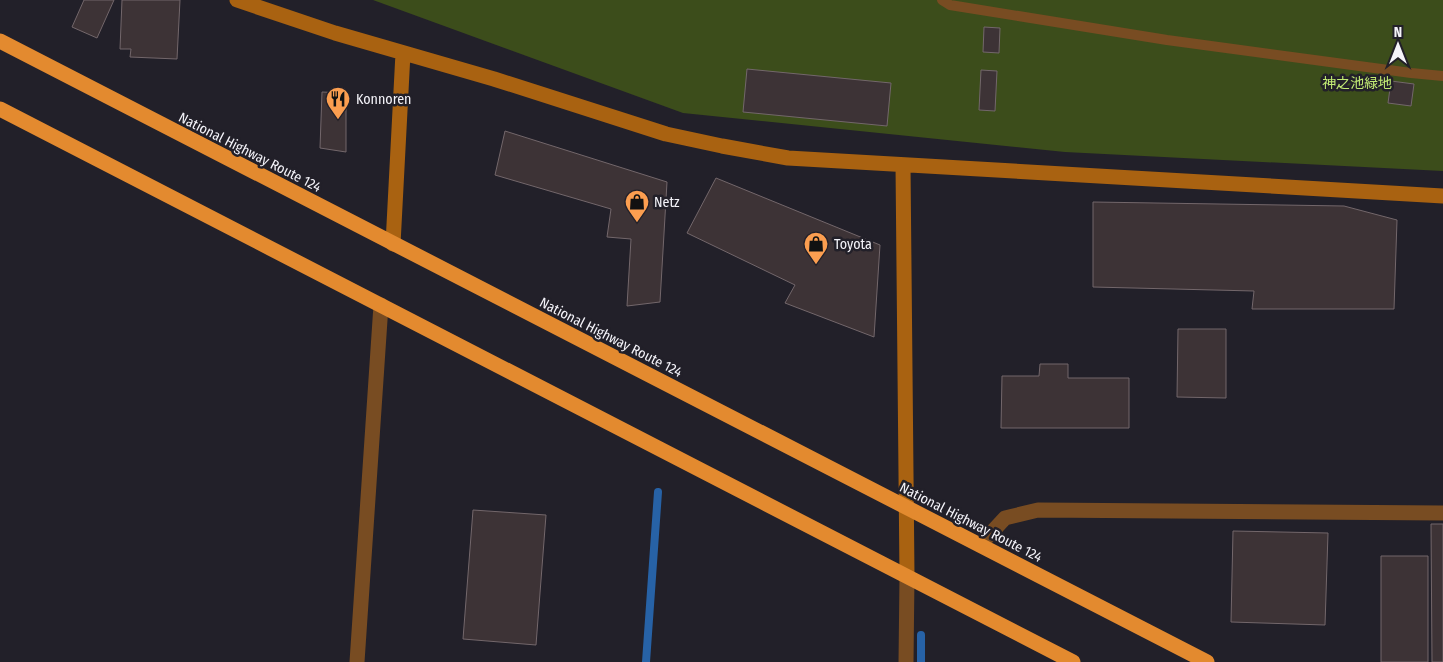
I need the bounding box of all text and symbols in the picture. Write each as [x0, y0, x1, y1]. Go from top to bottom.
north arrow [1373, 20, 1423, 70]
text: N [1394, 24, 1402, 41]
park label: 神之池緑地 [1322, 75, 1392, 92]
restaurant icon: Konnoren [325, 86, 351, 120]
place label: Konnoren [356, 91, 411, 108]
street label: National Highway Route 124 [176, 109, 324, 196]
shop icon: Netz [624, 189, 650, 223]
place label: Netz [654, 194, 680, 211]
shop icon: Toyota [803, 231, 829, 265]
place label: Toyota [834, 236, 872, 253]
street label: National Highway Route 124 [537, 294, 685, 381]
street label: National Highway Route 124 [897, 479, 1045, 566]

